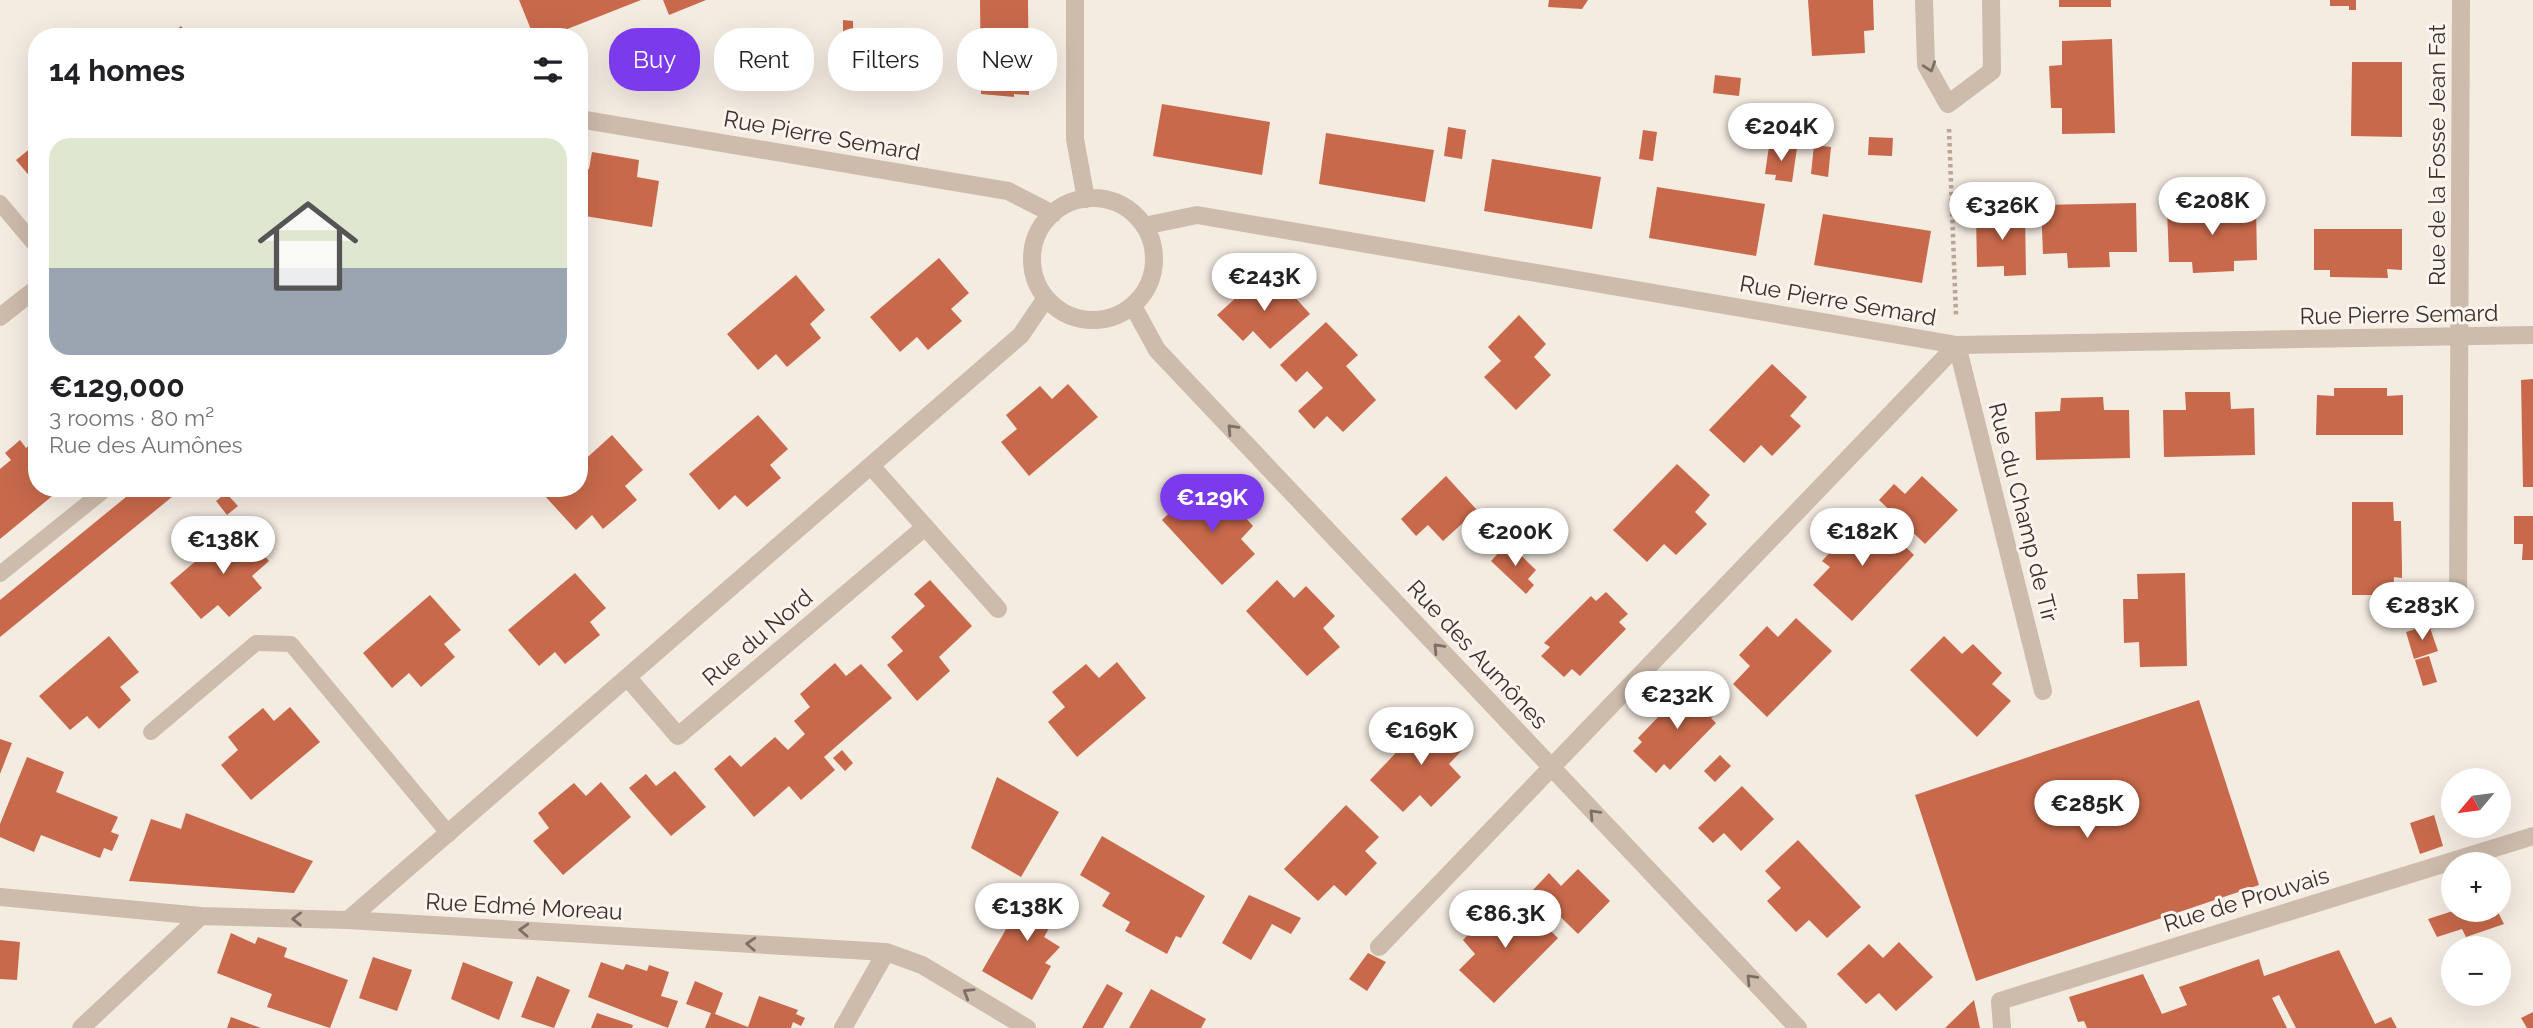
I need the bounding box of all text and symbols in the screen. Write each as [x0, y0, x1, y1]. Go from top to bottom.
street label: Rue de la Fosse Jean Fat [2423, 24, 2450, 286]
chip: Buy [609, 28, 700, 91]
chip: Rent [714, 28, 814, 91]
chip: Filters [828, 28, 943, 91]
chip: New [957, 28, 1057, 91]
icon: filters [529, 51, 567, 89]
text: 14 homes [49, 53, 185, 88]
one-way arrow [1922, 60, 1936, 73]
street label: Rue Pierre Semard [722, 104, 922, 166]
pin: €204K [1732, 104, 1830, 163]
text: €204K [1744, 112, 1818, 139]
pin: €208K [2163, 177, 2261, 237]
pin: €326K [1953, 182, 2051, 242]
icon: home [245, 183, 371, 309]
text: €208K [2175, 186, 2249, 213]
text: €326K [1965, 191, 2039, 218]
pin: €243K [1215, 254, 1313, 313]
text: €243K [1228, 262, 1300, 289]
street label: Rue Pierre Semard [1738, 269, 1938, 331]
street label: Rue Pierre Semard [2299, 299, 2499, 329]
text: €129,000 [49, 369, 185, 404]
street label: Rue du Champ de Tir [1984, 400, 2064, 624]
text: 3 rooms · 80 m² [49, 404, 214, 431]
one-way arrow [1227, 424, 1240, 437]
text: Rue des Aumônes [49, 431, 243, 458]
pin: €129K [1163, 475, 1261, 534]
text: €129K [1176, 483, 1248, 510]
pin: €200K [1466, 508, 1564, 568]
pin: €182K [1813, 508, 1911, 568]
pin: €138K [174, 516, 272, 576]
text: €200K [1478, 517, 1552, 544]
text: €182K [1826, 517, 1898, 544]
text: €138K [187, 525, 259, 552]
street label: Rue des Aumônes [1402, 574, 1554, 734]
pin: €283K [2373, 582, 2471, 642]
street label: Rue du Nord [697, 583, 817, 691]
text: €283K [2385, 591, 2459, 618]
one-way arrow [1434, 643, 1446, 656]
pin: €232K [1628, 672, 1726, 731]
text: €232K [1641, 680, 1713, 707]
pin: €169K [1372, 708, 1470, 767]
text: €169K [1385, 716, 1457, 743]
north arrow [2441, 768, 2511, 838]
map controls [2441, 768, 2511, 1006]
pin: €285K [2038, 780, 2136, 840]
text: €285K [2050, 789, 2124, 816]
one-way arrow [1590, 809, 1603, 822]
button: + [2441, 852, 2511, 922]
street label: Rue de Prouvais [2160, 861, 2332, 937]
pin: €138K [978, 884, 1076, 943]
street label: Rue Edmé Moreau [425, 887, 623, 925]
pin: €86.3K [1448, 890, 1562, 950]
text: €138K [991, 892, 1063, 919]
text: €86.3K [1465, 899, 1545, 926]
one-way arrow [291, 911, 302, 926]
one-way arrow [518, 923, 529, 938]
button: − [2441, 936, 2511, 1006]
one-way arrow [745, 937, 756, 952]
one-way arrow [1747, 974, 1759, 987]
one-way arrow [963, 988, 976, 1001]

